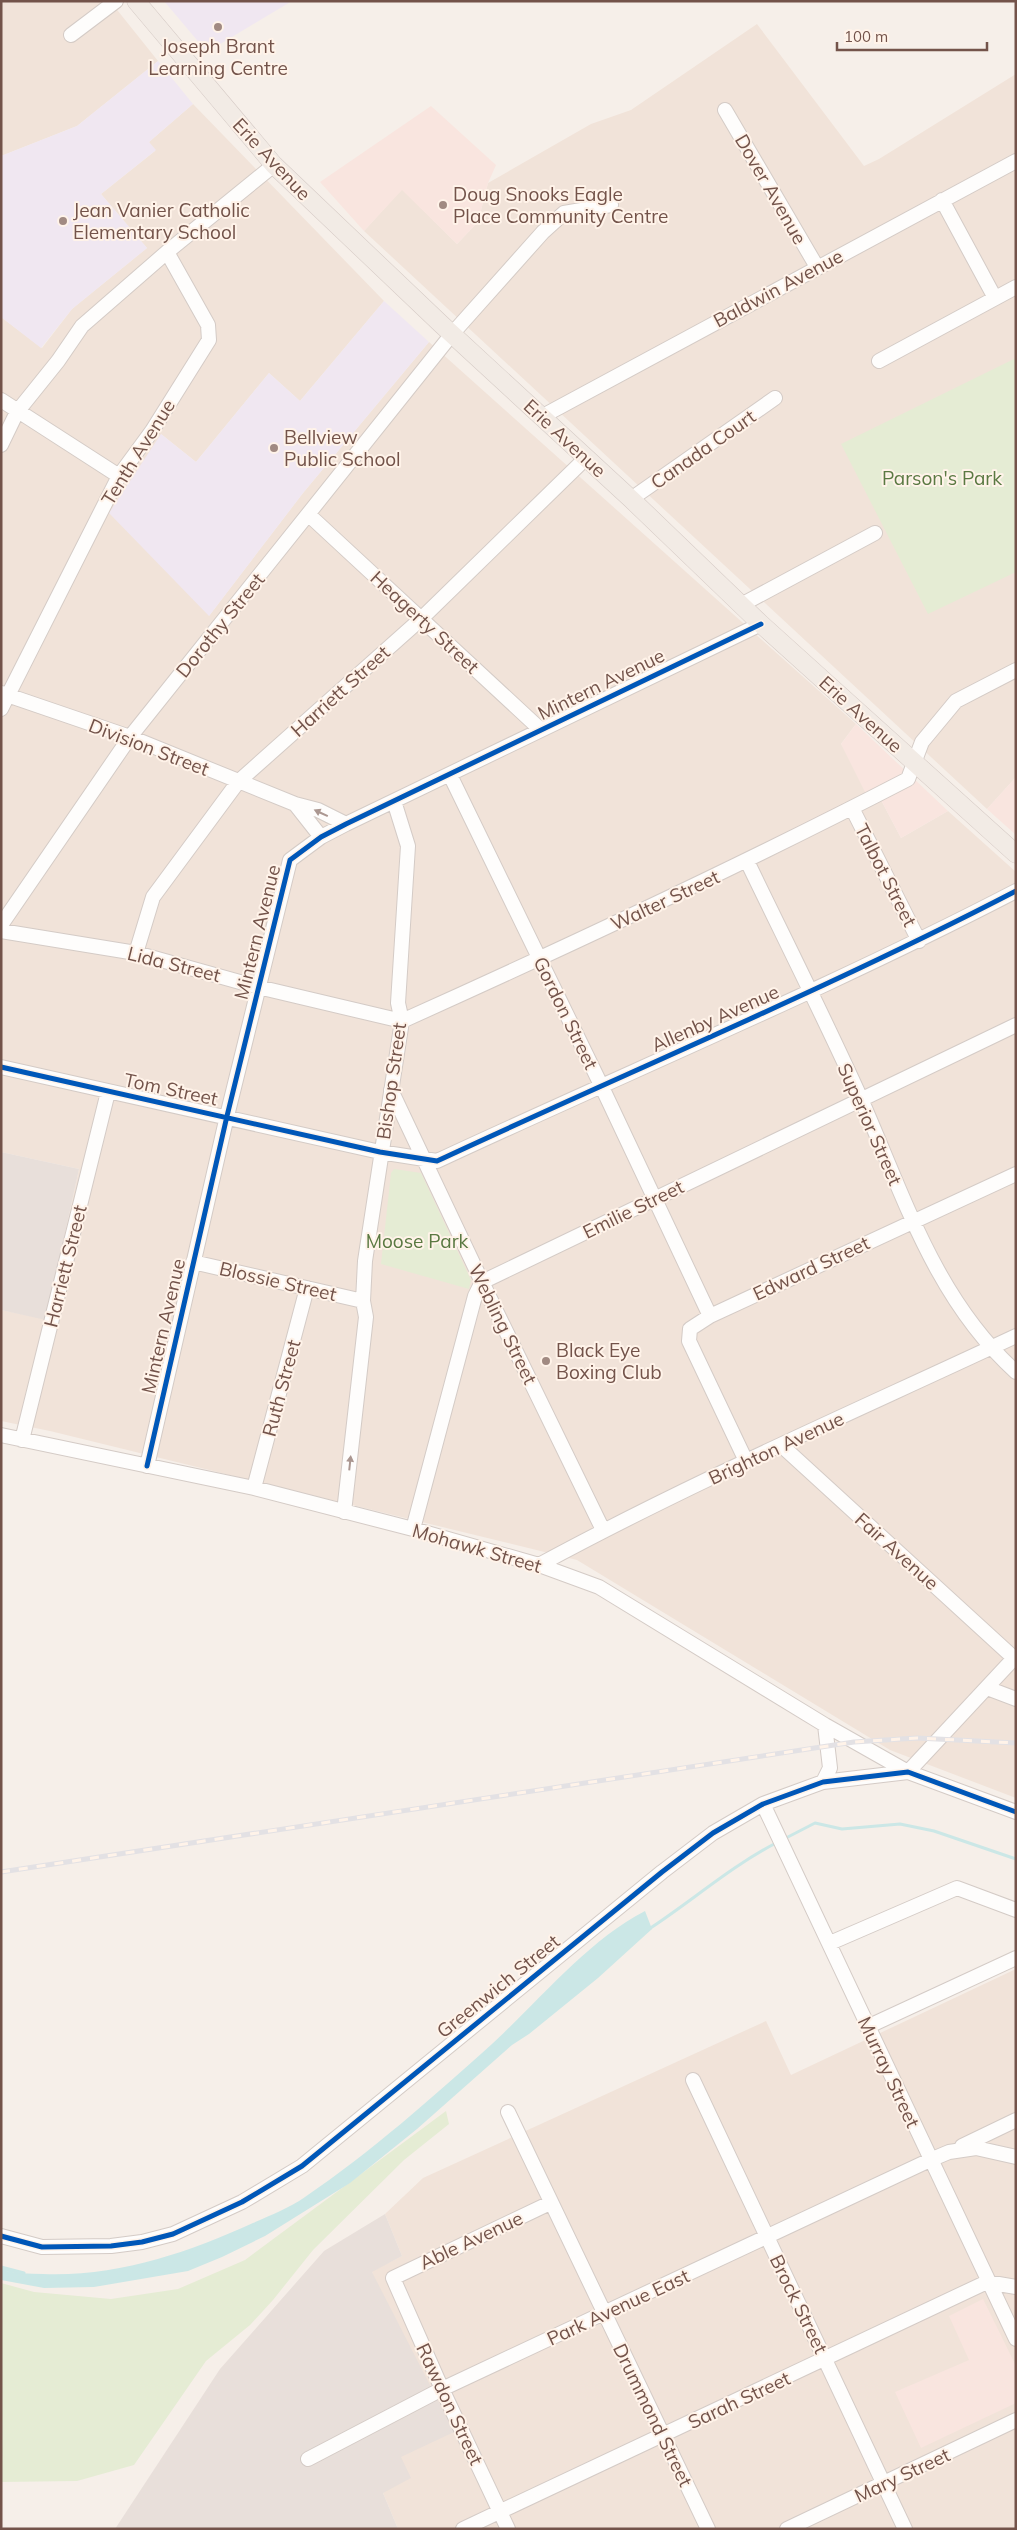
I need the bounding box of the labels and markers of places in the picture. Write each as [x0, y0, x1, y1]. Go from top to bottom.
marker: Joseph Brant Learning Centre [212, 21, 224, 33]
place label: Joseph Brant Learning Centre [148, 34, 288, 80]
place label: Doug Snooks Eagle Place Community Centre [453, 182, 668, 228]
place label: Jean Vanier Catholic Elementary School [73, 198, 250, 244]
marker: Doug Snooks Eagle Place Community Centre [437, 199, 449, 211]
marker: Jean Vanier Catholic Elementary School [57, 215, 69, 227]
place label: Bellview Public School [284, 425, 401, 471]
marker: Bellview Public School [268, 442, 280, 454]
place label: Black Eye Boxing Club [556, 1338, 662, 1384]
marker: Black Eye Boxing Club [540, 1355, 552, 1367]

